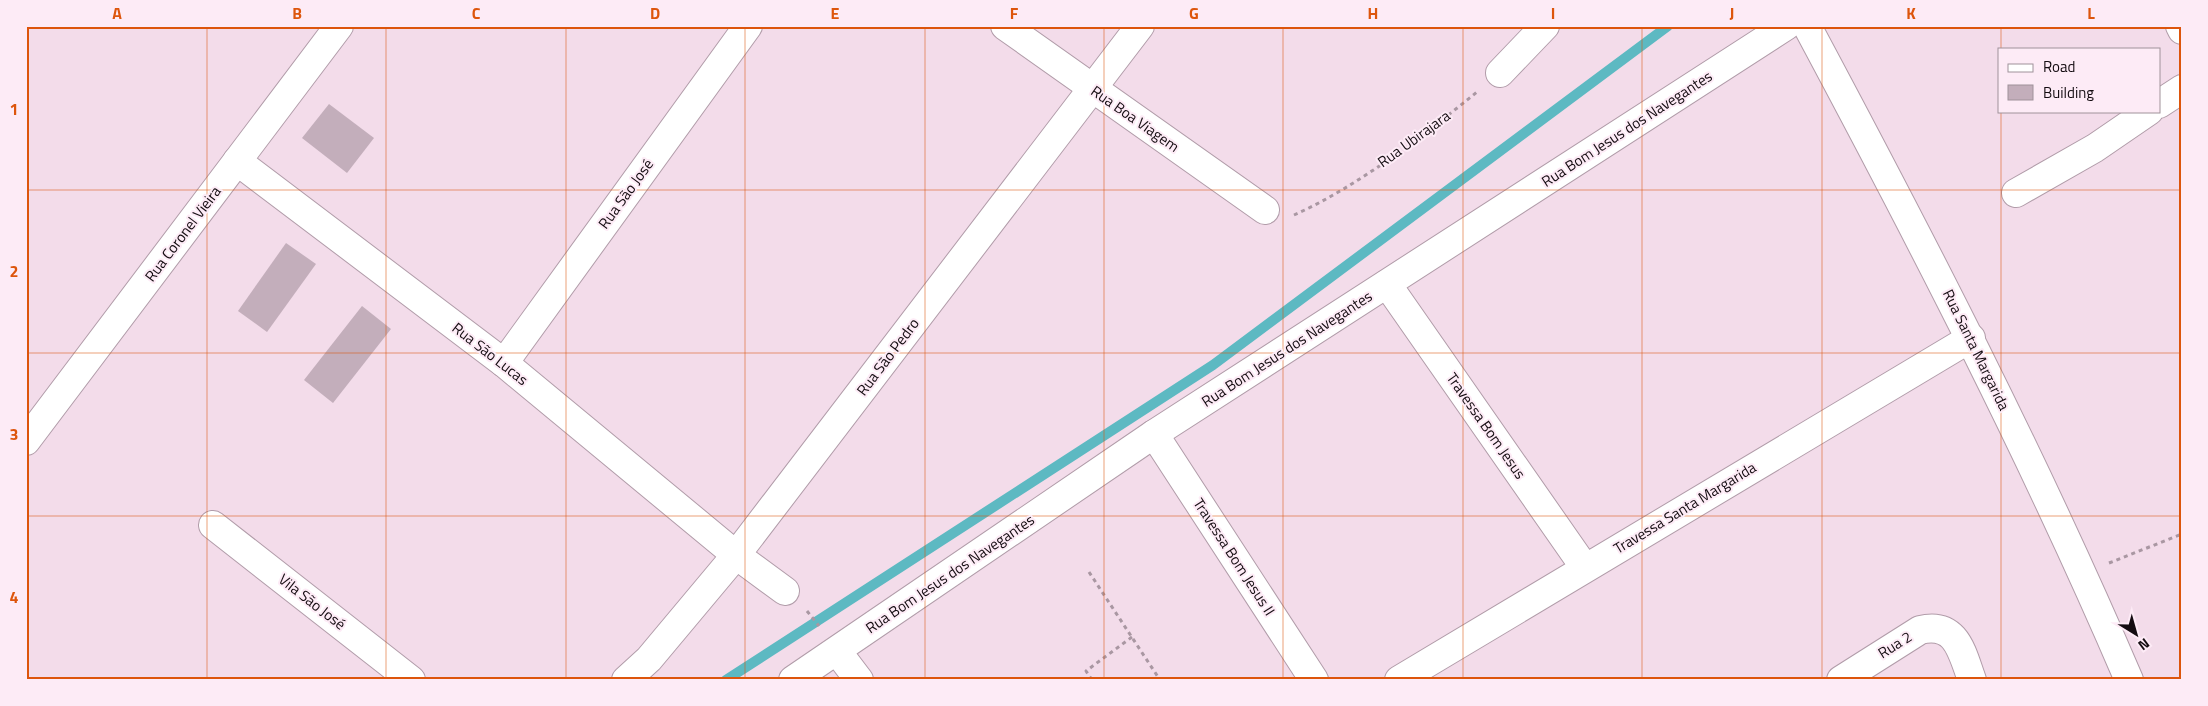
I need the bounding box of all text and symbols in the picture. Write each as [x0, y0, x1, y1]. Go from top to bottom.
text: A [112, 1, 122, 25]
text: B [292, 1, 302, 25]
text: C [472, 1, 481, 25]
text: D [650, 1, 660, 25]
text: E [831, 1, 840, 25]
text: F [1010, 1, 1019, 25]
text: G [1189, 1, 1199, 25]
text: H [1368, 1, 1378, 25]
text: I [1551, 1, 1555, 25]
text: J [1730, 1, 1734, 25]
text: K [1906, 1, 1916, 25]
text: L [2087, 1, 2095, 25]
legend [1998, 48, 2160, 112]
text: Road [2043, 55, 2075, 78]
street label: Rua Bom Jesus dos Navegantes [1537, 65, 1717, 193]
street label: Rua Boa Viagem [1086, 80, 1184, 158]
text: Building [2043, 81, 2094, 104]
text: 1 [10, 97, 18, 121]
street label: Rua Ubirajara [1373, 104, 1455, 173]
street label: Rua São José [592, 154, 659, 233]
street label: Rua Coronel Vieira [139, 181, 227, 286]
text: 2 [10, 259, 18, 283]
street label: Rua Bom Jesus dos Navegantes [1197, 285, 1377, 413]
street label: Rua Santa Margarida [1937, 285, 2016, 415]
street label: Rua São Pedro [851, 313, 925, 400]
street label: Rua São Lucas [447, 317, 533, 391]
street label: Travessa Bom Jesus [1441, 368, 1532, 484]
text: 3 [10, 422, 18, 446]
street label: Travessa Santa Margarida [1609, 456, 1761, 559]
street label: Travessa Bom Jesus II [1188, 493, 1281, 620]
street label: Rua Bom Jesus dos Navegantes [861, 508, 1039, 639]
street label: Vila São José [274, 568, 351, 635]
text: 4 [10, 585, 19, 609]
north arrow [2110, 608, 2160, 658]
street label: Rua 2 [1873, 625, 1916, 664]
text: N [2134, 633, 2154, 656]

